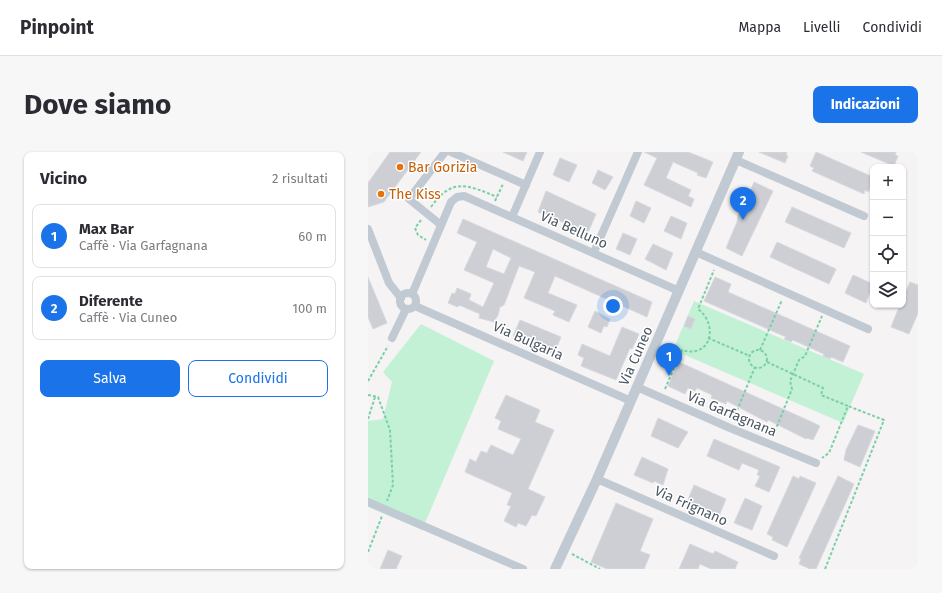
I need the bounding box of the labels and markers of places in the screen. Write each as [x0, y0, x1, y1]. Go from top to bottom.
place label: Bar Gorizia [408, 159, 477, 176]
marker: Bar Gorizia [395, 162, 405, 172]
place label: The Kiss [389, 186, 441, 203]
pin: 2 [730, 187, 756, 220]
marker: The Kiss [376, 189, 386, 199]
pin: 1 [656, 343, 682, 376]

